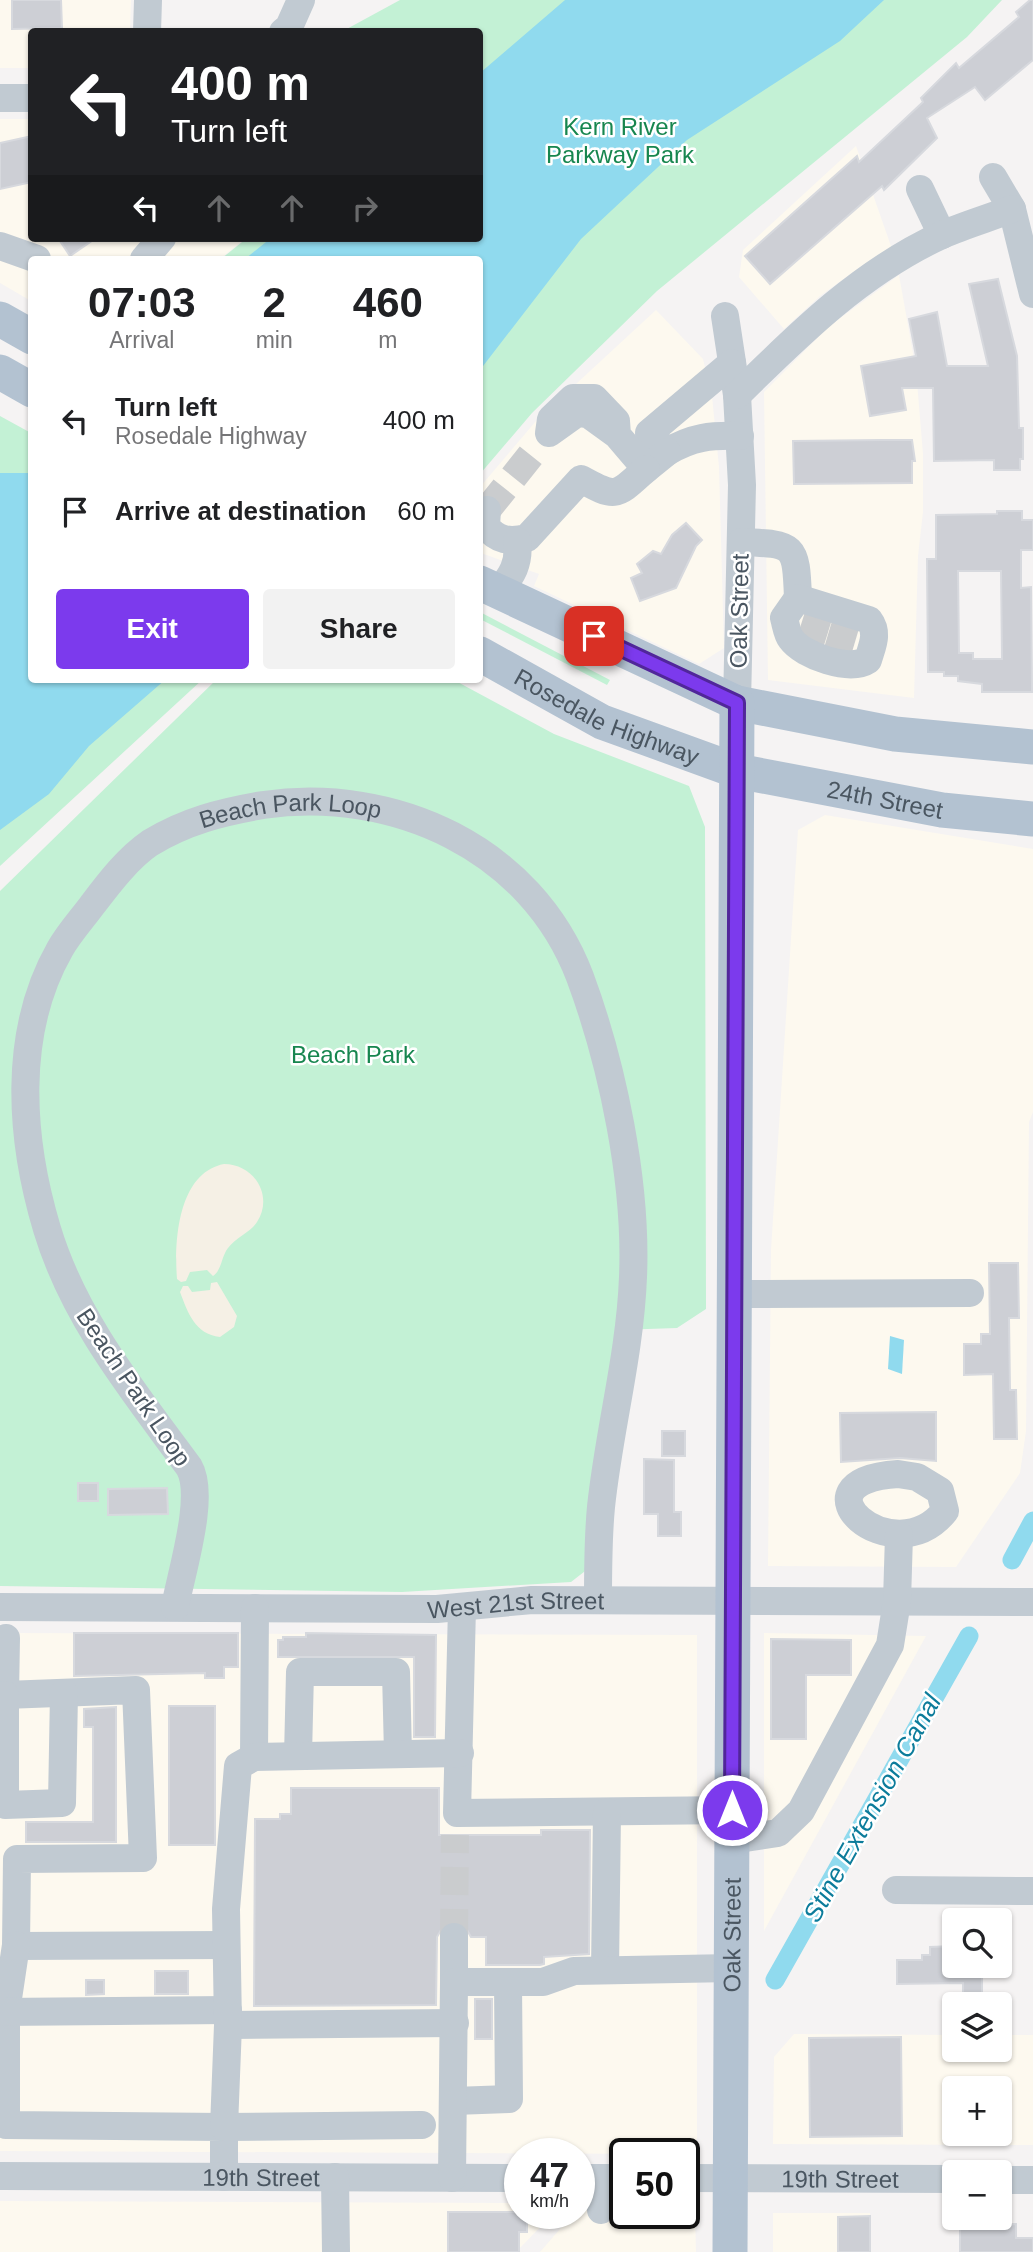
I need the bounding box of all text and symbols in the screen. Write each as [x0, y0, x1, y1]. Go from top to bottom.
icon: left [56, 56, 147, 147]
text: 400 m [171, 56, 310, 110]
text: Turn left [171, 113, 287, 149]
park label: Kern River Parkway Park [546, 113, 695, 168]
icon: left [127, 189, 165, 227]
icon: ahead [200, 189, 238, 227]
icon: ahead [273, 189, 311, 227]
icon: right [346, 189, 384, 227]
text: 07:03 [88, 279, 196, 326]
text: 2 [262, 279, 286, 326]
text: 460 [353, 279, 423, 326]
text: Arrival [109, 327, 174, 353]
text: min [256, 327, 293, 353]
text: m [378, 327, 397, 353]
text: Turn left [115, 392, 217, 422]
icon: left [56, 402, 94, 440]
text: 400 m [383, 405, 455, 435]
text: Rosedale Highway [115, 423, 307, 449]
icon: arrive [56, 493, 94, 531]
text: Arrive at destination [115, 496, 366, 526]
text: 60 m [397, 496, 455, 526]
street label: Oak Street [725, 553, 754, 669]
button: Exit [56, 589, 249, 669]
button: Share [263, 589, 455, 669]
pin [564, 606, 624, 666]
icon: arrive [575, 617, 613, 655]
street label: Rosedale Highway [510, 663, 703, 770]
street label: 24th Street [825, 775, 946, 823]
street label: Beach Park Loop [196, 788, 384, 833]
park label: Beach Park [291, 1041, 416, 1068]
street label: Beach Park Loop [71, 1303, 197, 1471]
street label: West 21st Street [426, 1586, 604, 1623]
water label: Stine Extension Canal [797, 1688, 948, 1927]
position arrow [695, 1773, 769, 1847]
street label: Oak Street [718, 1877, 745, 1992]
map controls [942, 1908, 1012, 2230]
button: search [942, 1908, 1012, 1978]
button: layers [942, 1992, 1012, 2062]
button: + [942, 2076, 1012, 2146]
speed limit sign: 50 [609, 2138, 700, 2229]
text: 47 [530, 2155, 569, 2194]
button: − [942, 2160, 1012, 2230]
street label: 19th Street [202, 2163, 320, 2191]
street label: 19th Street [781, 2165, 899, 2192]
text: km/h [530, 2191, 569, 2211]

